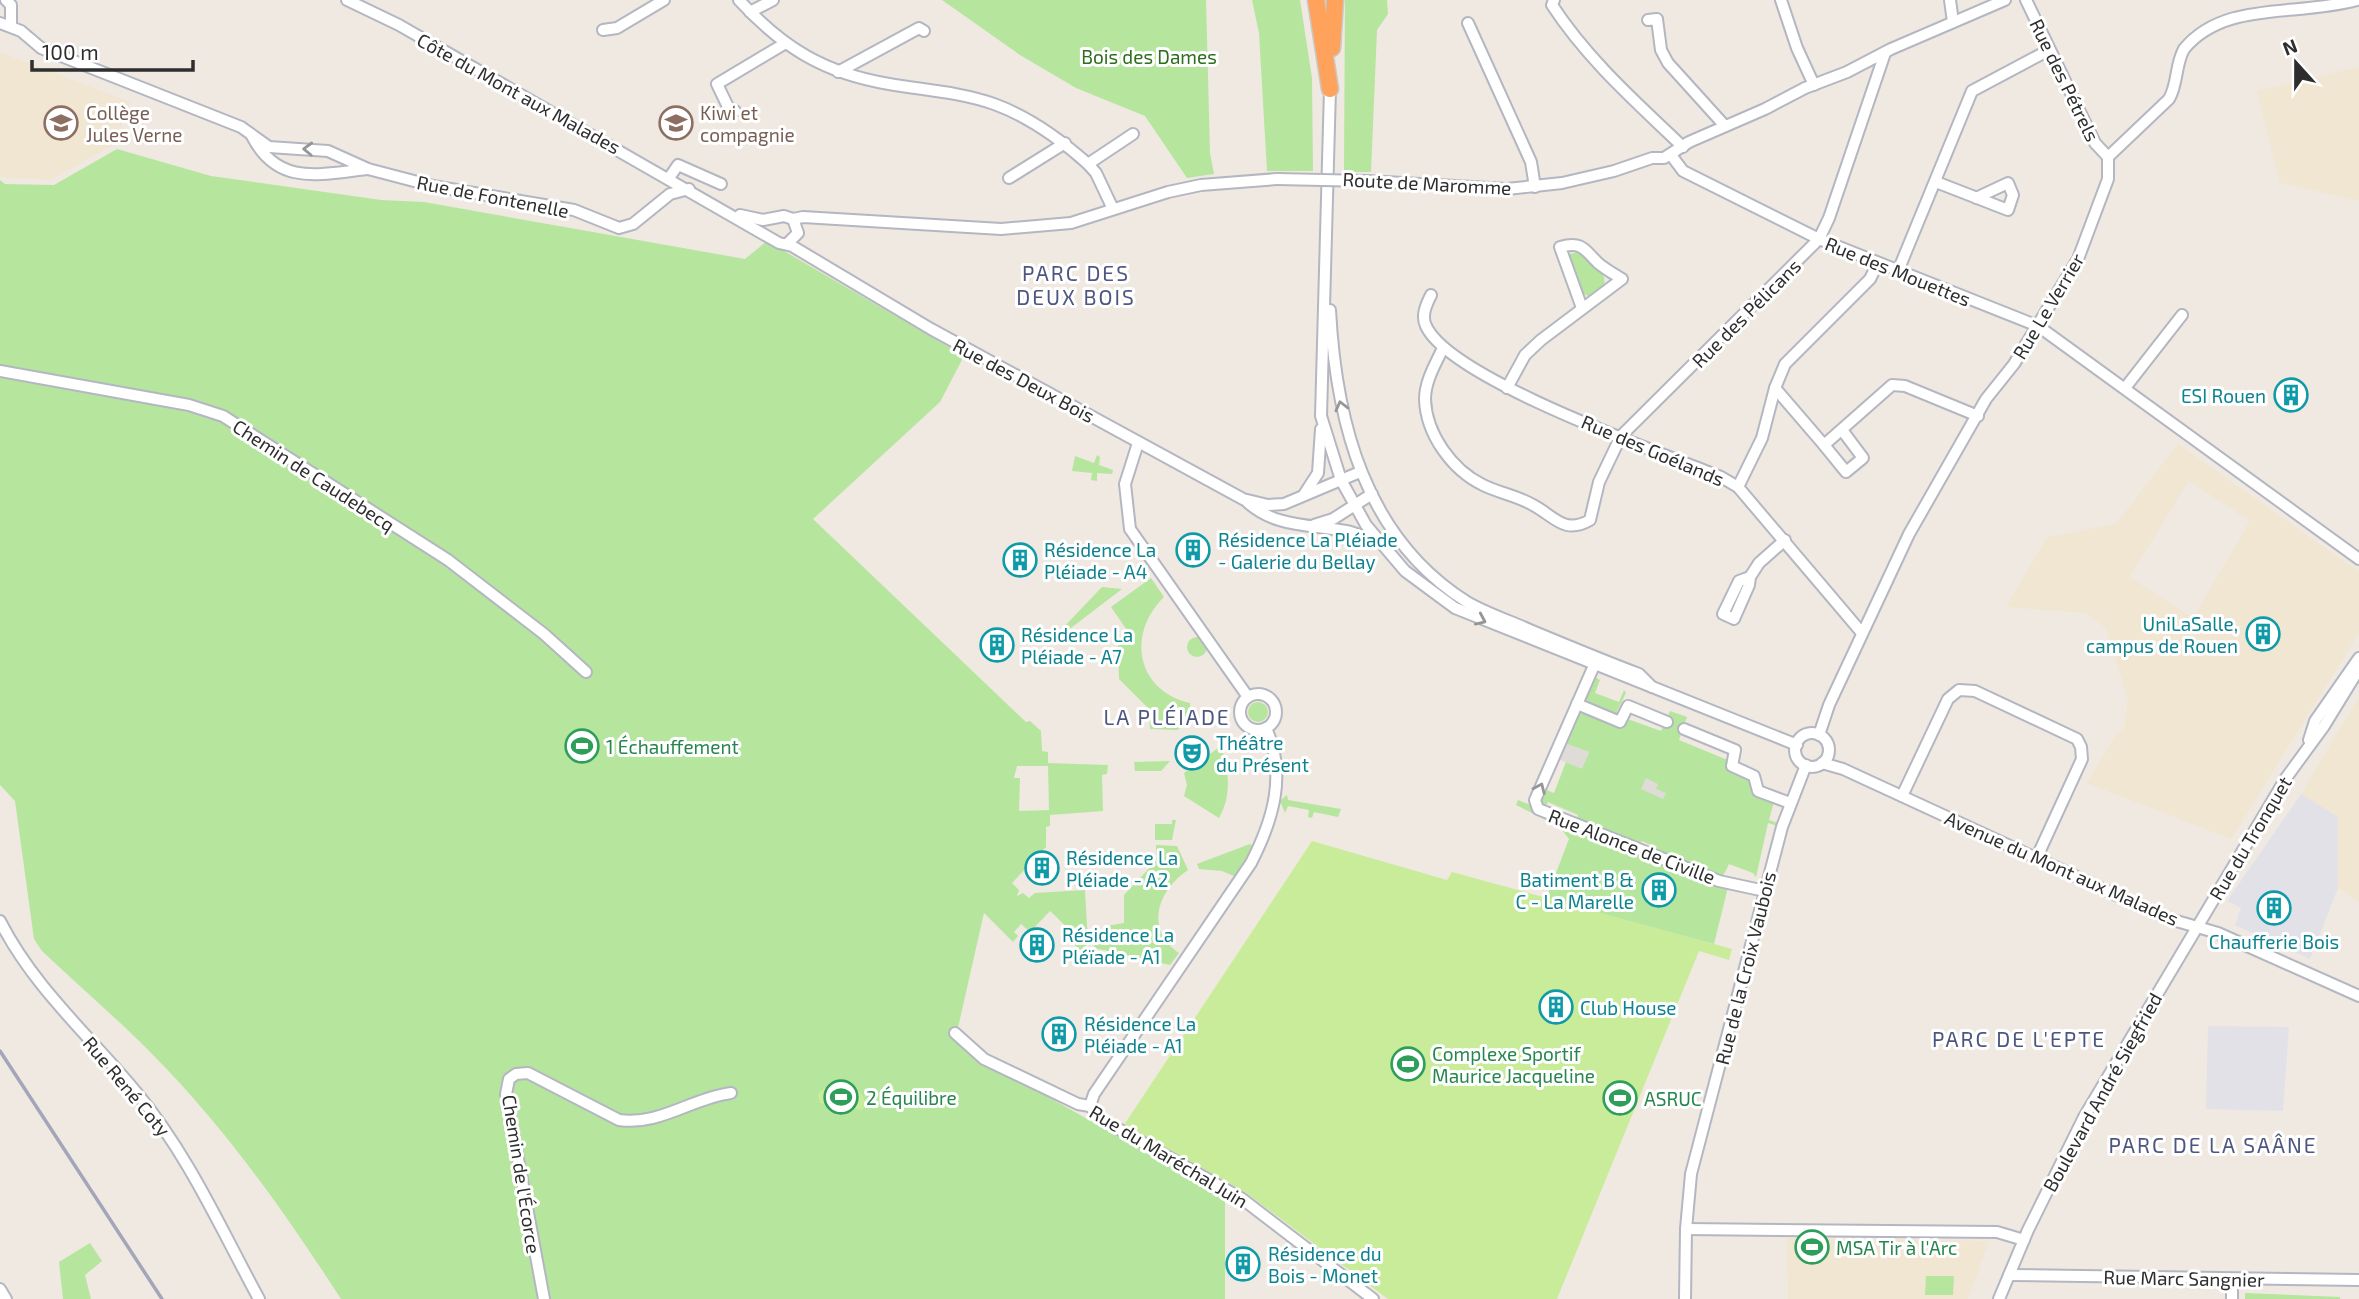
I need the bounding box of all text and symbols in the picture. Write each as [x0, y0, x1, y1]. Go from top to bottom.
street label: Rue des Pétrels [2025, 15, 2105, 145]
scale bar [32, 28, 192, 72]
street label: Côte du Mont aux Malades [413, 28, 625, 158]
north arrow [2261, 28, 2331, 98]
text: N [2279, 33, 2300, 60]
text: 100 m [42, 39, 99, 64]
park label: Bois des Dames [1081, 45, 1217, 68]
place label: Collège Jules Verne [86, 101, 182, 146]
place label: Kiwi et compagnie [700, 101, 795, 146]
school or university icon: Collège Jules Verne [42, 104, 80, 142]
school or university icon: Kiwi et compagnie [657, 104, 695, 142]
one-way arrow [302, 142, 313, 157]
street label: Route de Maromme [1342, 167, 1512, 199]
street label: Rue de Fontenelle [415, 170, 571, 222]
street label: Rue des Mouettes [1822, 231, 1974, 311]
street label: Rue Le Verrier [2007, 249, 2089, 363]
street label: Rue des Pélicans [1687, 254, 1805, 372]
district label: PARC DES DEUX BOIS [1016, 260, 1136, 309]
street label: Rue des Deux Bois [949, 333, 1099, 427]
building icon: ESI Rouen [2272, 376, 2310, 414]
place label: ESI Rouen [2181, 384, 2266, 407]
one-way arrow [1335, 400, 1349, 412]
street label: Rue des Goélands [1578, 410, 1728, 490]
street label: Chemin de Caudebecq [229, 414, 399, 536]
place label: Résidence La Pléiade - Galerie du Bellay [1218, 528, 1398, 573]
building icon: Résidence La Pléiade - Galerie du Bellay [1174, 531, 1212, 569]
place label: Résidence La Pléiade - A4 [1044, 538, 1156, 583]
building icon: Résidence La Pléiade - A4 [1001, 541, 1039, 579]
one-way arrow [1473, 612, 1486, 626]
place label: UniLaSalle, campus de Rouen [2086, 612, 2238, 657]
building icon: UniLaSalle, campus de Rouen [2244, 615, 2282, 653]
place label: Résidence La Pléiade - A7 [1021, 623, 1133, 668]
building icon: Résidence La Pléiade - A7 [978, 626, 1016, 664]
district label: LA PLÉIADE [1103, 704, 1231, 729]
sports icon: 1 Échauffement [563, 727, 601, 765]
place label: Théâtre du Présent [1216, 731, 1309, 776]
theatre icon: Théâtre du Présent [1173, 734, 1211, 772]
place label: 1 Échauffement [606, 735, 739, 758]
street label: Rue du Tronquet [2204, 772, 2296, 904]
one-way arrow [1532, 783, 1546, 795]
street label: Rue Alonce de Civille [1545, 804, 1719, 888]
street label: Avenue du Mont aux Malades [1942, 806, 2182, 930]
place label: Résidence La Pléiade - A2 [1066, 846, 1178, 891]
building icon: Résidence La Pléiade - A2 [1023, 849, 1061, 887]
place label: Batiment B & C - La Marelle [1516, 868, 1634, 913]
street label: Rue de la Croix Vaubois [1710, 869, 1780, 1067]
building icon: Batiment B & C - La Marelle [1640, 871, 1678, 909]
building icon: Chaufferie Bois [2255, 889, 2293, 927]
place label: Résidence La Pléïade - A1 [1062, 923, 1174, 968]
building icon: Résidence La Pléïade - A1 [1018, 926, 1056, 964]
place label: Chaufferie Bois [2209, 930, 2339, 953]
building icon: Club House [1537, 988, 1575, 1026]
street label: Boulevard André Siegfried [2038, 988, 2166, 1196]
place label: Club House [1580, 996, 1677, 1019]
place label: Résidence La Pléiade - A1 [1084, 1012, 1196, 1057]
building icon: Résidence La Pléiade - A1 [1040, 1015, 1078, 1053]
district label: PARC DE L'EPTE [1932, 1026, 2106, 1051]
street label: Rue René Coty [79, 1031, 175, 1141]
place label: Complexe Sportif Maurice Jacqueline [1432, 1042, 1595, 1087]
sports icon: Complexe Sportif Maurice Jacqueline [1389, 1045, 1427, 1083]
sports icon: 2 Équilibre [822, 1078, 860, 1116]
sports icon: ASRUC [1601, 1079, 1639, 1117]
place label: 2 Équilibre [866, 1086, 957, 1109]
place label: ASRUC [1644, 1087, 1702, 1110]
street label: Chemin de l'Écorce [498, 1093, 546, 1255]
street label: Rue du Maréchal Juin [1086, 1100, 1252, 1212]
district label: PARC DE LA SAÂNE [2108, 1132, 2318, 1157]
sports icon: MSA Tir à l'Arc [1793, 1228, 1831, 1266]
place label: MSA Tir à l'Arc [1836, 1236, 1957, 1259]
place label: Résidence du Bois - Monet [1268, 1242, 1382, 1287]
building icon: Résidence du Bois - Monet [1224, 1245, 1262, 1283]
street label: Rue Marc Sangnier [2103, 1265, 2265, 1291]

